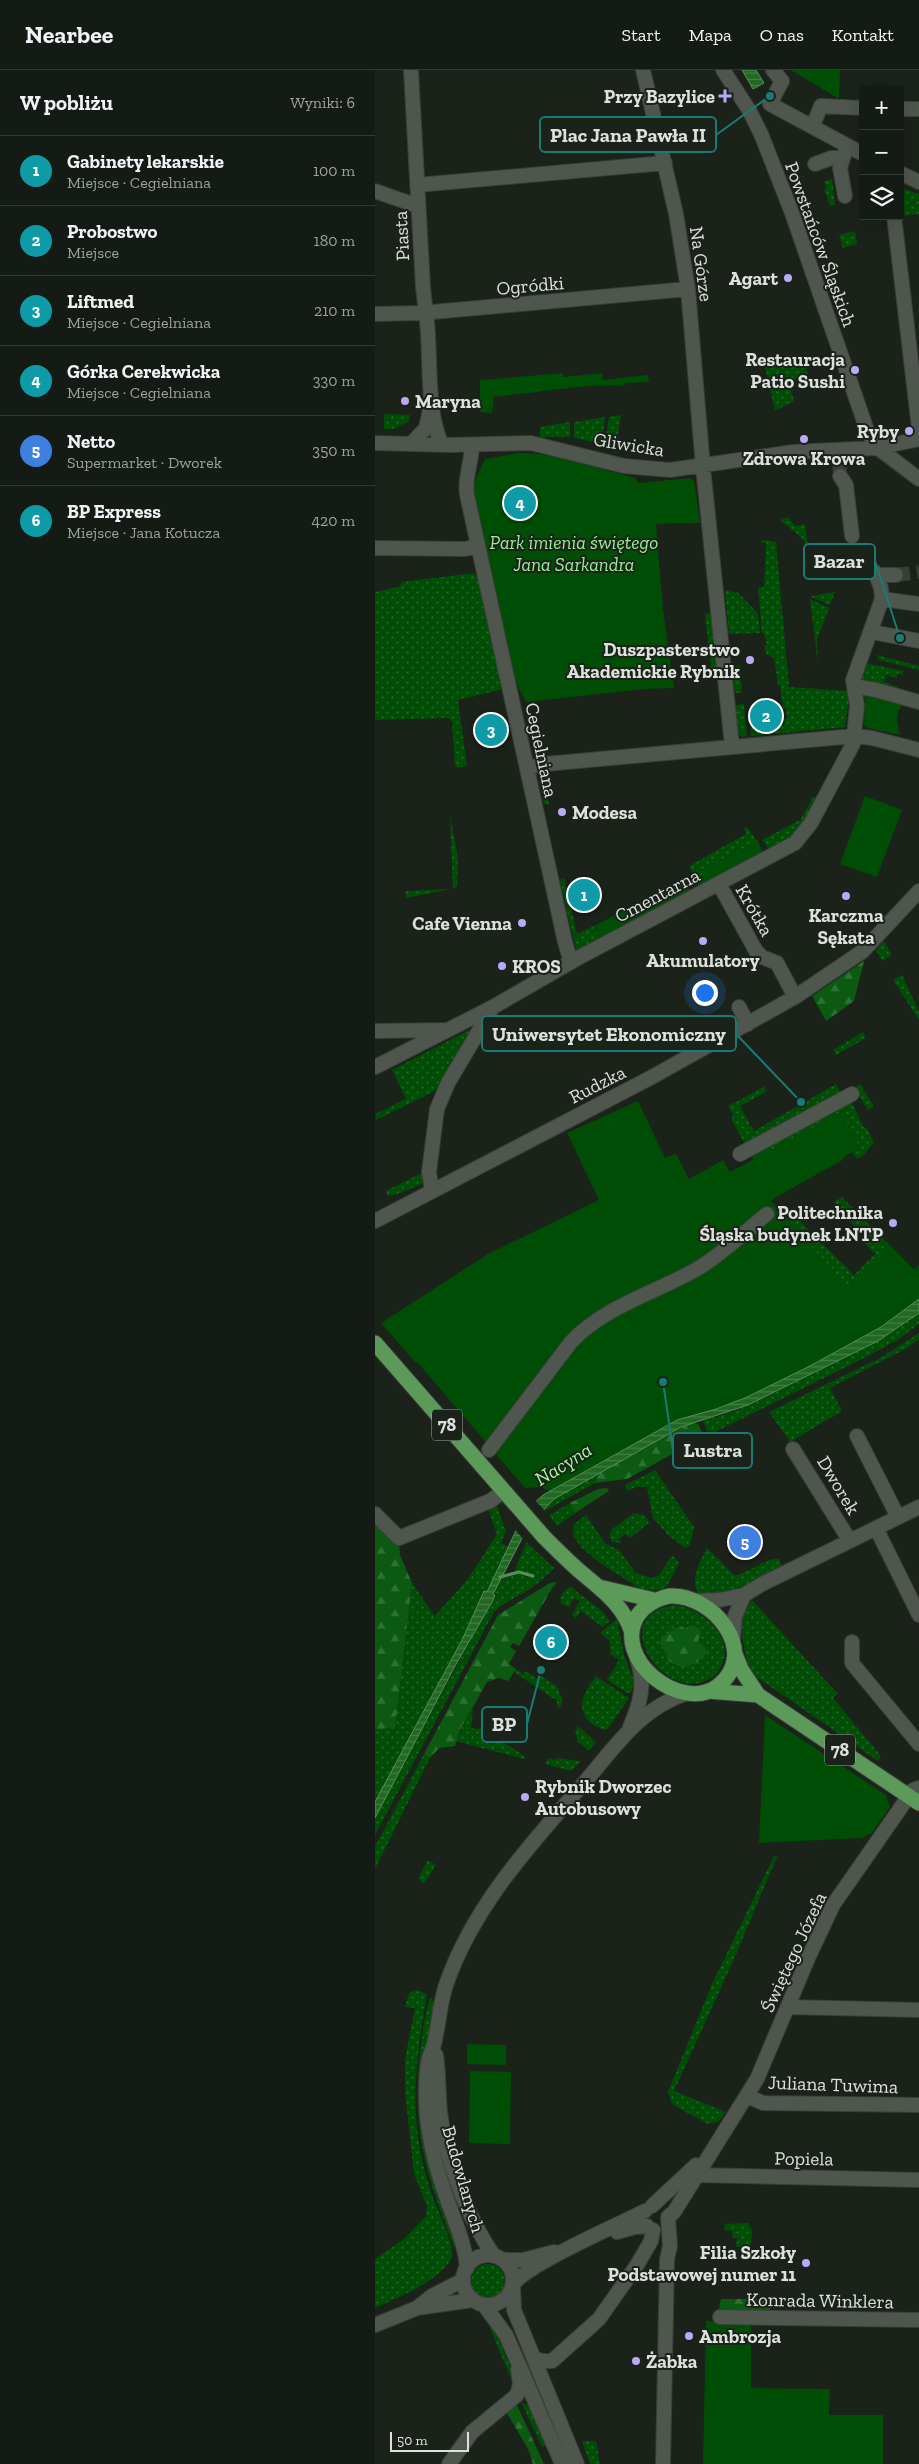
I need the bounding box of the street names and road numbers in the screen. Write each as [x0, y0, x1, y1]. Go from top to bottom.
street label: Powstańców Śląskich [780, 159, 861, 330]
street label: Piasta [389, 210, 414, 262]
street label: Na Górze [685, 225, 718, 303]
street label: Ogródki [495, 271, 565, 300]
street label: Gliwicka [592, 428, 666, 461]
street label: Cegielniana [520, 701, 563, 800]
street label: Cmentarna [611, 864, 704, 927]
street label: Krótka [731, 880, 779, 940]
street label: Rudzka [565, 1060, 629, 1108]
road number: 78 [432, 1410, 462, 1440]
street label: Dworek [812, 1452, 865, 1519]
road number: 78 [825, 1734, 855, 1766]
street label: Świętego Józefa [756, 1889, 831, 2016]
street label: Juliana Tuwima [768, 2071, 898, 2098]
street label: Budowlanych [437, 2123, 490, 2236]
street label: Popiela [774, 2146, 834, 2171]
street label: Konrada Winklera [746, 2288, 894, 2313]

